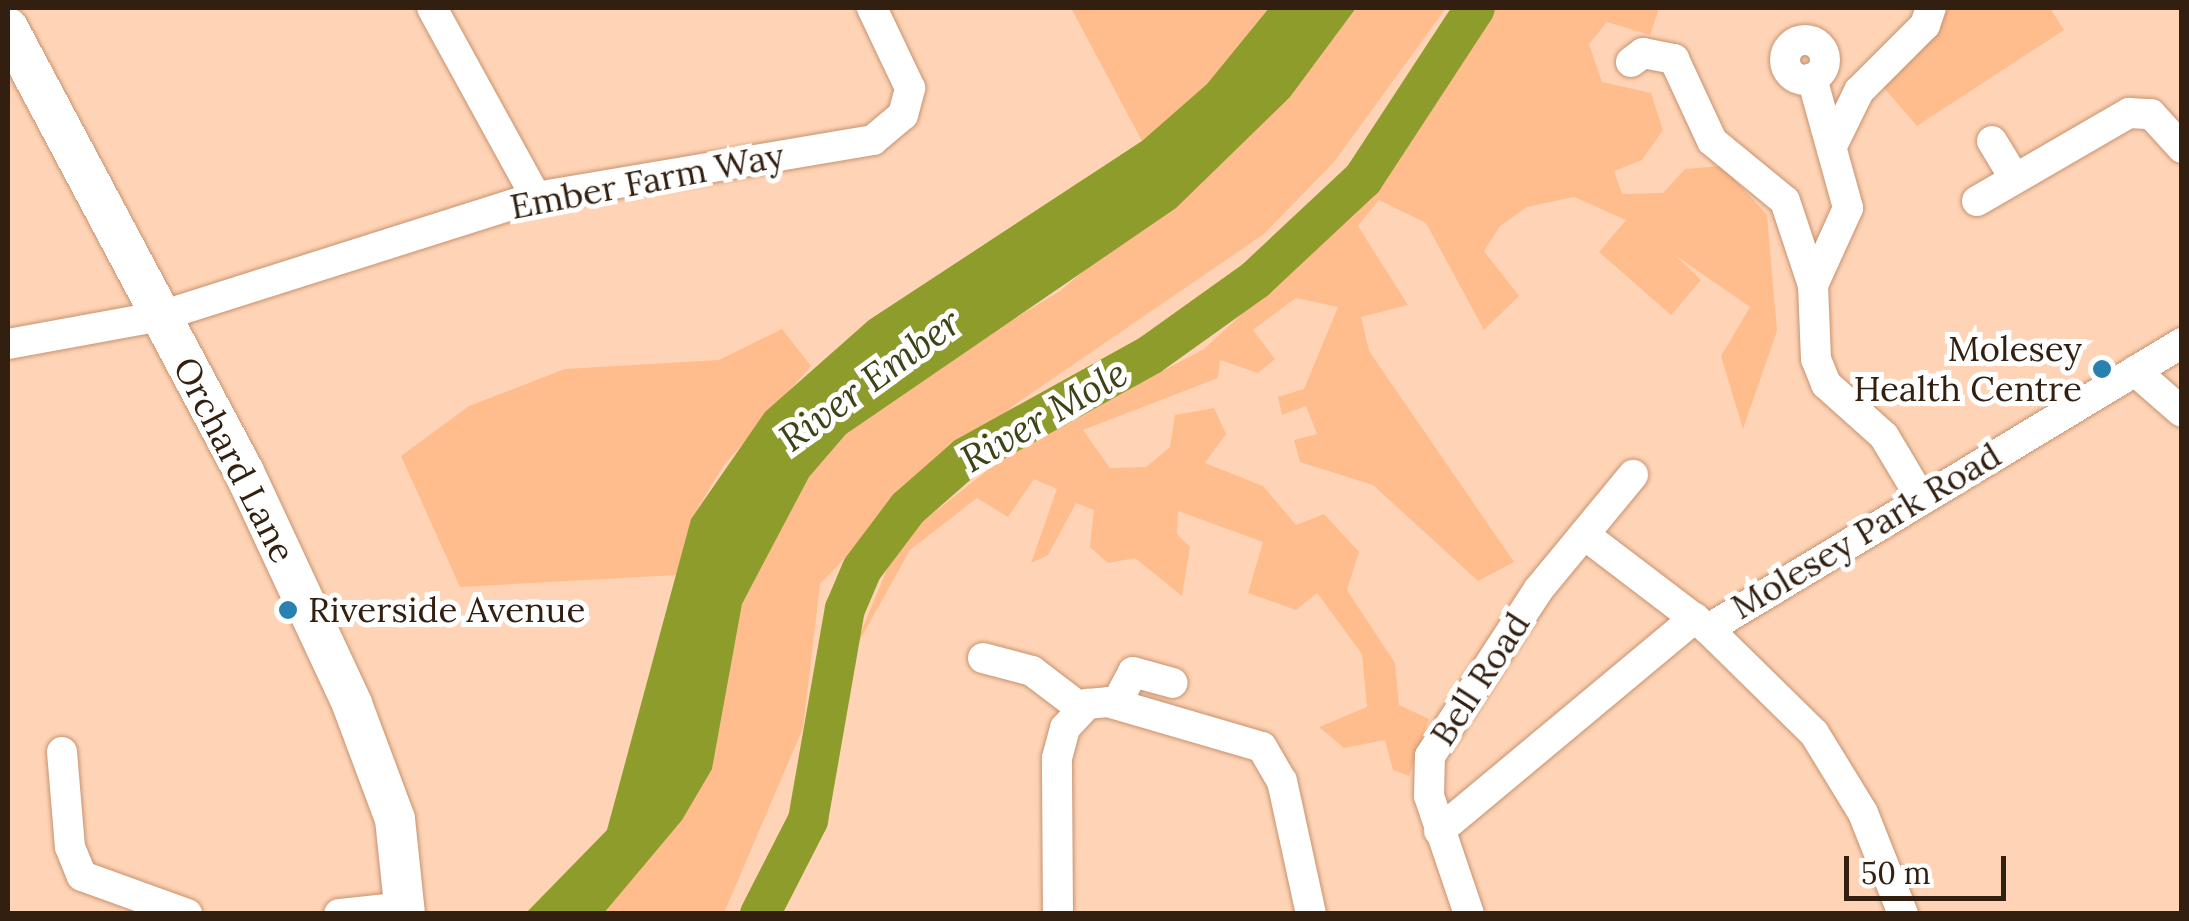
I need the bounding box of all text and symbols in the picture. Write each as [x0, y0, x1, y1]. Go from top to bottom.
street label: Ember Farm Way [507, 134, 787, 228]
water label: River Ember [770, 299, 970, 461]
place label: Molesey Health Centre [1853, 328, 2082, 410]
street label: Orchard Lane [164, 350, 304, 570]
water label: River Mole [953, 350, 1135, 482]
marker: Molesey Health Centre [2091, 358, 2113, 380]
street label: Molesey Park Road [1724, 434, 2008, 628]
place label: Riverside Avenue [308, 589, 585, 631]
marker: Riverside Avenue [277, 599, 299, 621]
street label: Bell Road [1421, 605, 1539, 753]
scale bar [1849, 836, 2012, 898]
text: 50 m [1861, 854, 1931, 892]

